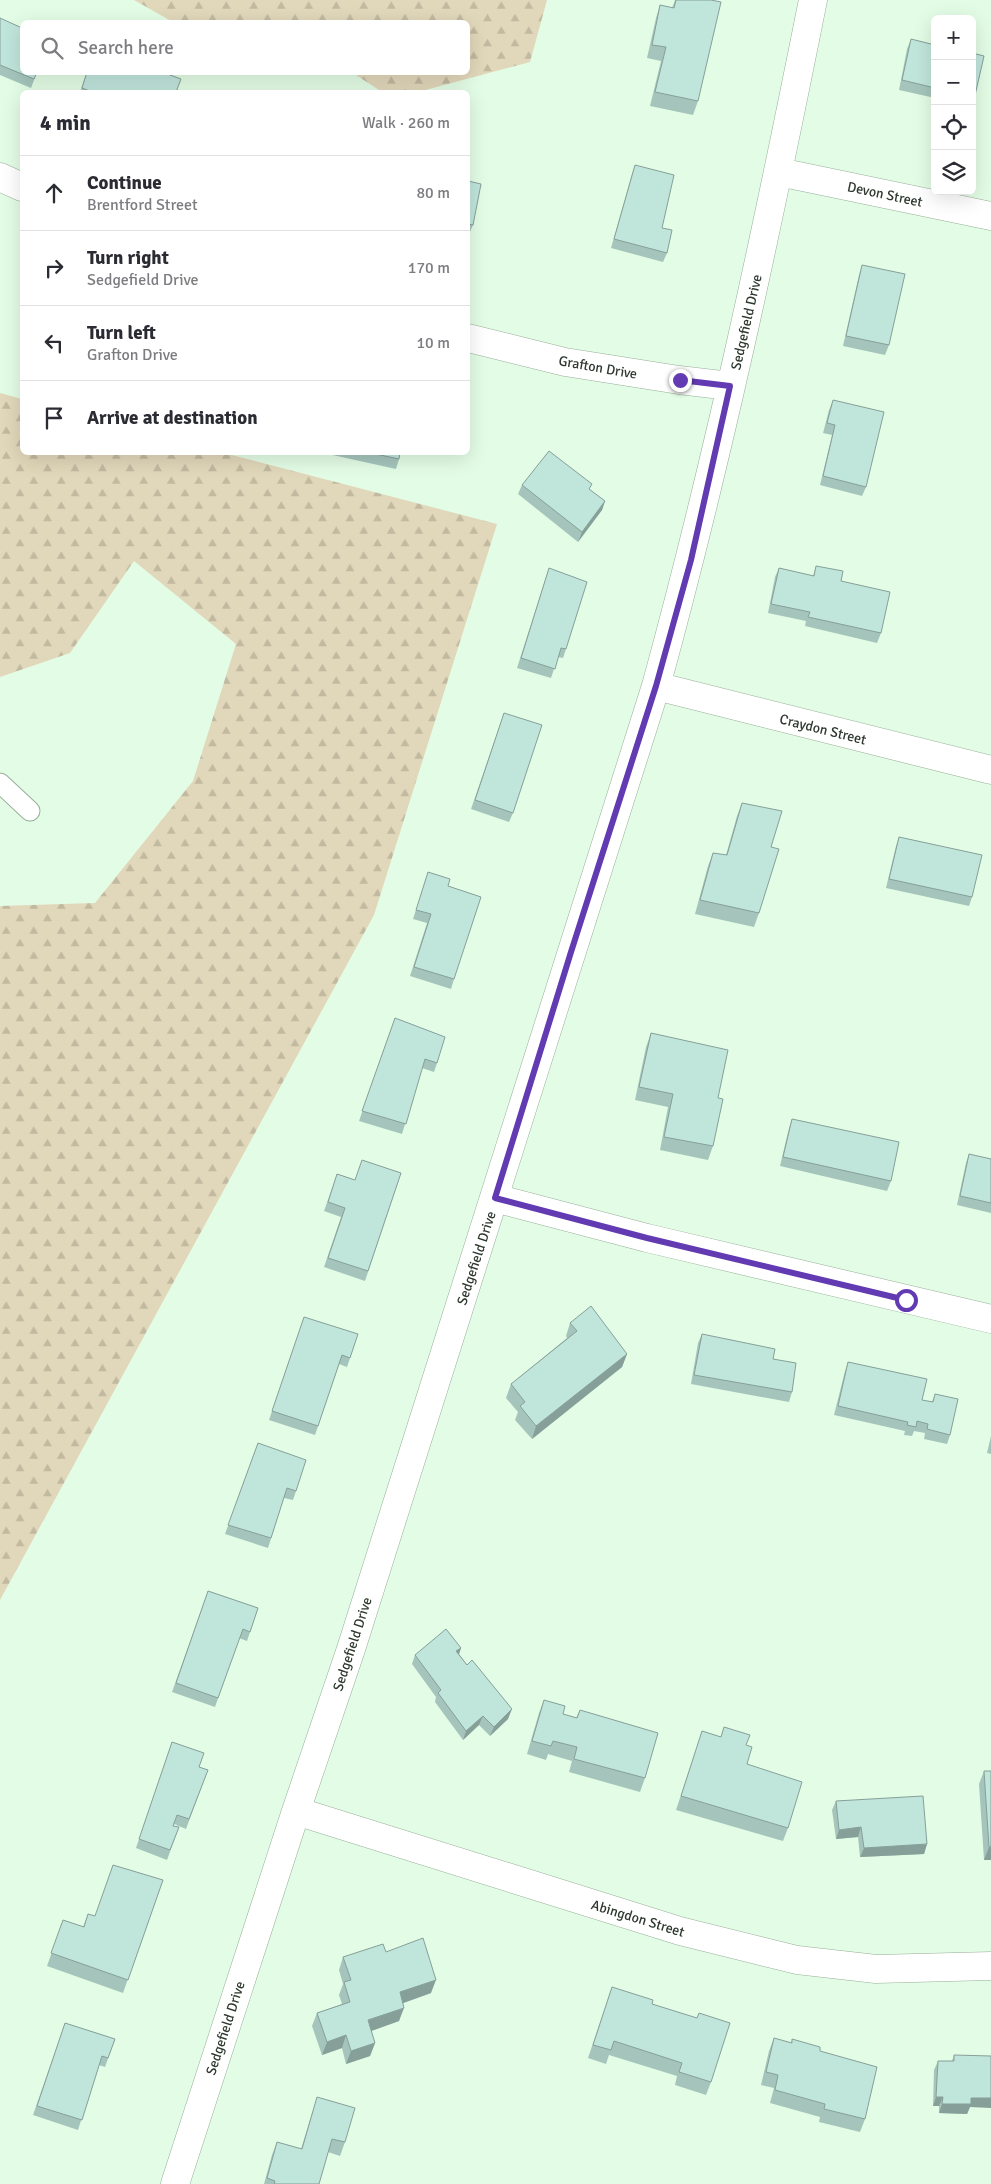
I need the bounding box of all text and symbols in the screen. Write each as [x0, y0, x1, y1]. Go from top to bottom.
map controls [931, 15, 976, 195]
button: + [931, 15, 976, 60]
search box [20, 20, 470, 75]
icon: search [38, 34, 66, 62]
text: Search here [78, 36, 174, 60]
button: − [931, 60, 976, 105]
button: locate [931, 105, 976, 150]
text: 4 min [40, 110, 91, 136]
text: Walk · 260 m [362, 113, 450, 133]
button: layers [931, 150, 976, 195]
text: Continue [87, 171, 162, 195]
street label: Devon Street [846, 178, 924, 211]
icon: ahead [40, 179, 68, 207]
text: 80 m [416, 183, 450, 203]
text: Brentford Street [87, 195, 198, 215]
text: Turn right [87, 246, 169, 270]
icon: right [40, 254, 68, 282]
text: 170 m [408, 258, 450, 278]
text: Sedgefield Drive [87, 270, 199, 290]
street label: Sedgefield Drive [727, 273, 766, 372]
text: Turn left [87, 321, 156, 345]
icon: left [40, 329, 68, 357]
text: 10 m [416, 333, 450, 353]
text: Grafton Drive [87, 345, 178, 365]
street label: Grafton Drive [557, 352, 639, 383]
route end [669, 369, 692, 392]
icon: arrive [40, 404, 68, 432]
text: Arrive at destination [87, 406, 258, 430]
street label: Craydon Street [778, 710, 868, 748]
street label: Sedgefield Drive [453, 1209, 500, 1307]
route start [895, 1289, 918, 1312]
street label: Sedgefield Drive [329, 1595, 376, 1693]
street label: Abingdon Street [589, 1896, 687, 1941]
street label: Sedgefield Drive [202, 1979, 249, 2077]

